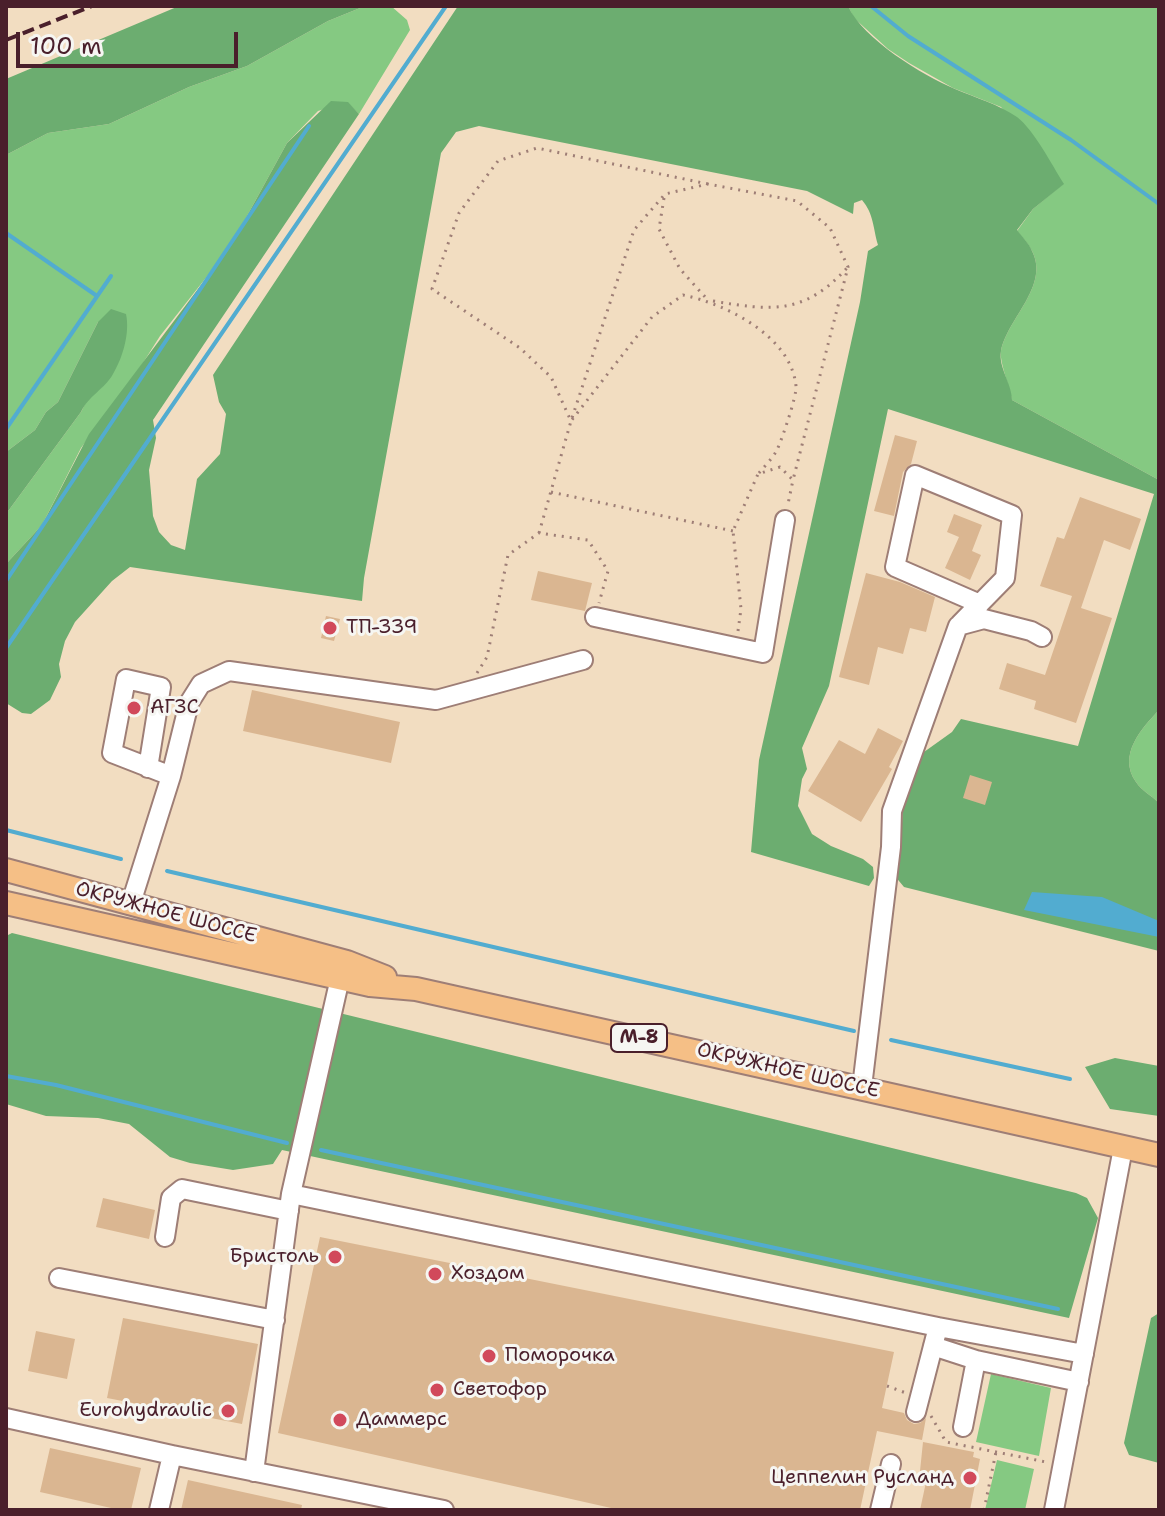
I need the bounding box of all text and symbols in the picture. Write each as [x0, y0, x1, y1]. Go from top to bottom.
scale bar [20, 16, 242, 66]
text: 100 m [30, 30, 102, 62]
place label: ТП-339 [346, 616, 417, 640]
marker: ТП-339 [321, 619, 339, 637]
place label: АГЗС [150, 696, 199, 720]
marker: АГЗС [125, 699, 143, 717]
street label: ОКРУЖНОЕ ШОССЕ [73, 877, 259, 949]
road number: М-8 [611, 1024, 667, 1052]
street label: ОКРУЖНОЕ ШОССЕ [694, 1038, 882, 1104]
place label: Бристоль [230, 1245, 319, 1269]
marker: Бристоль [326, 1248, 344, 1266]
place label: Хоздом [451, 1262, 525, 1286]
marker: Хоздом [426, 1265, 444, 1283]
place label: Поморочка [505, 1344, 615, 1368]
marker: Поморочка [480, 1347, 498, 1365]
place label: Светофор [453, 1378, 547, 1402]
marker: Светофор [428, 1381, 446, 1399]
place label: Eurohydraulic [79, 1399, 212, 1423]
marker: Eurohydraulic [219, 1402, 237, 1420]
place label: Даммерс [356, 1408, 447, 1432]
marker: Даммерс [331, 1411, 349, 1429]
place label: Цеппелин Русланд [771, 1466, 954, 1490]
marker: Цеппелин Русланд [961, 1469, 979, 1487]

